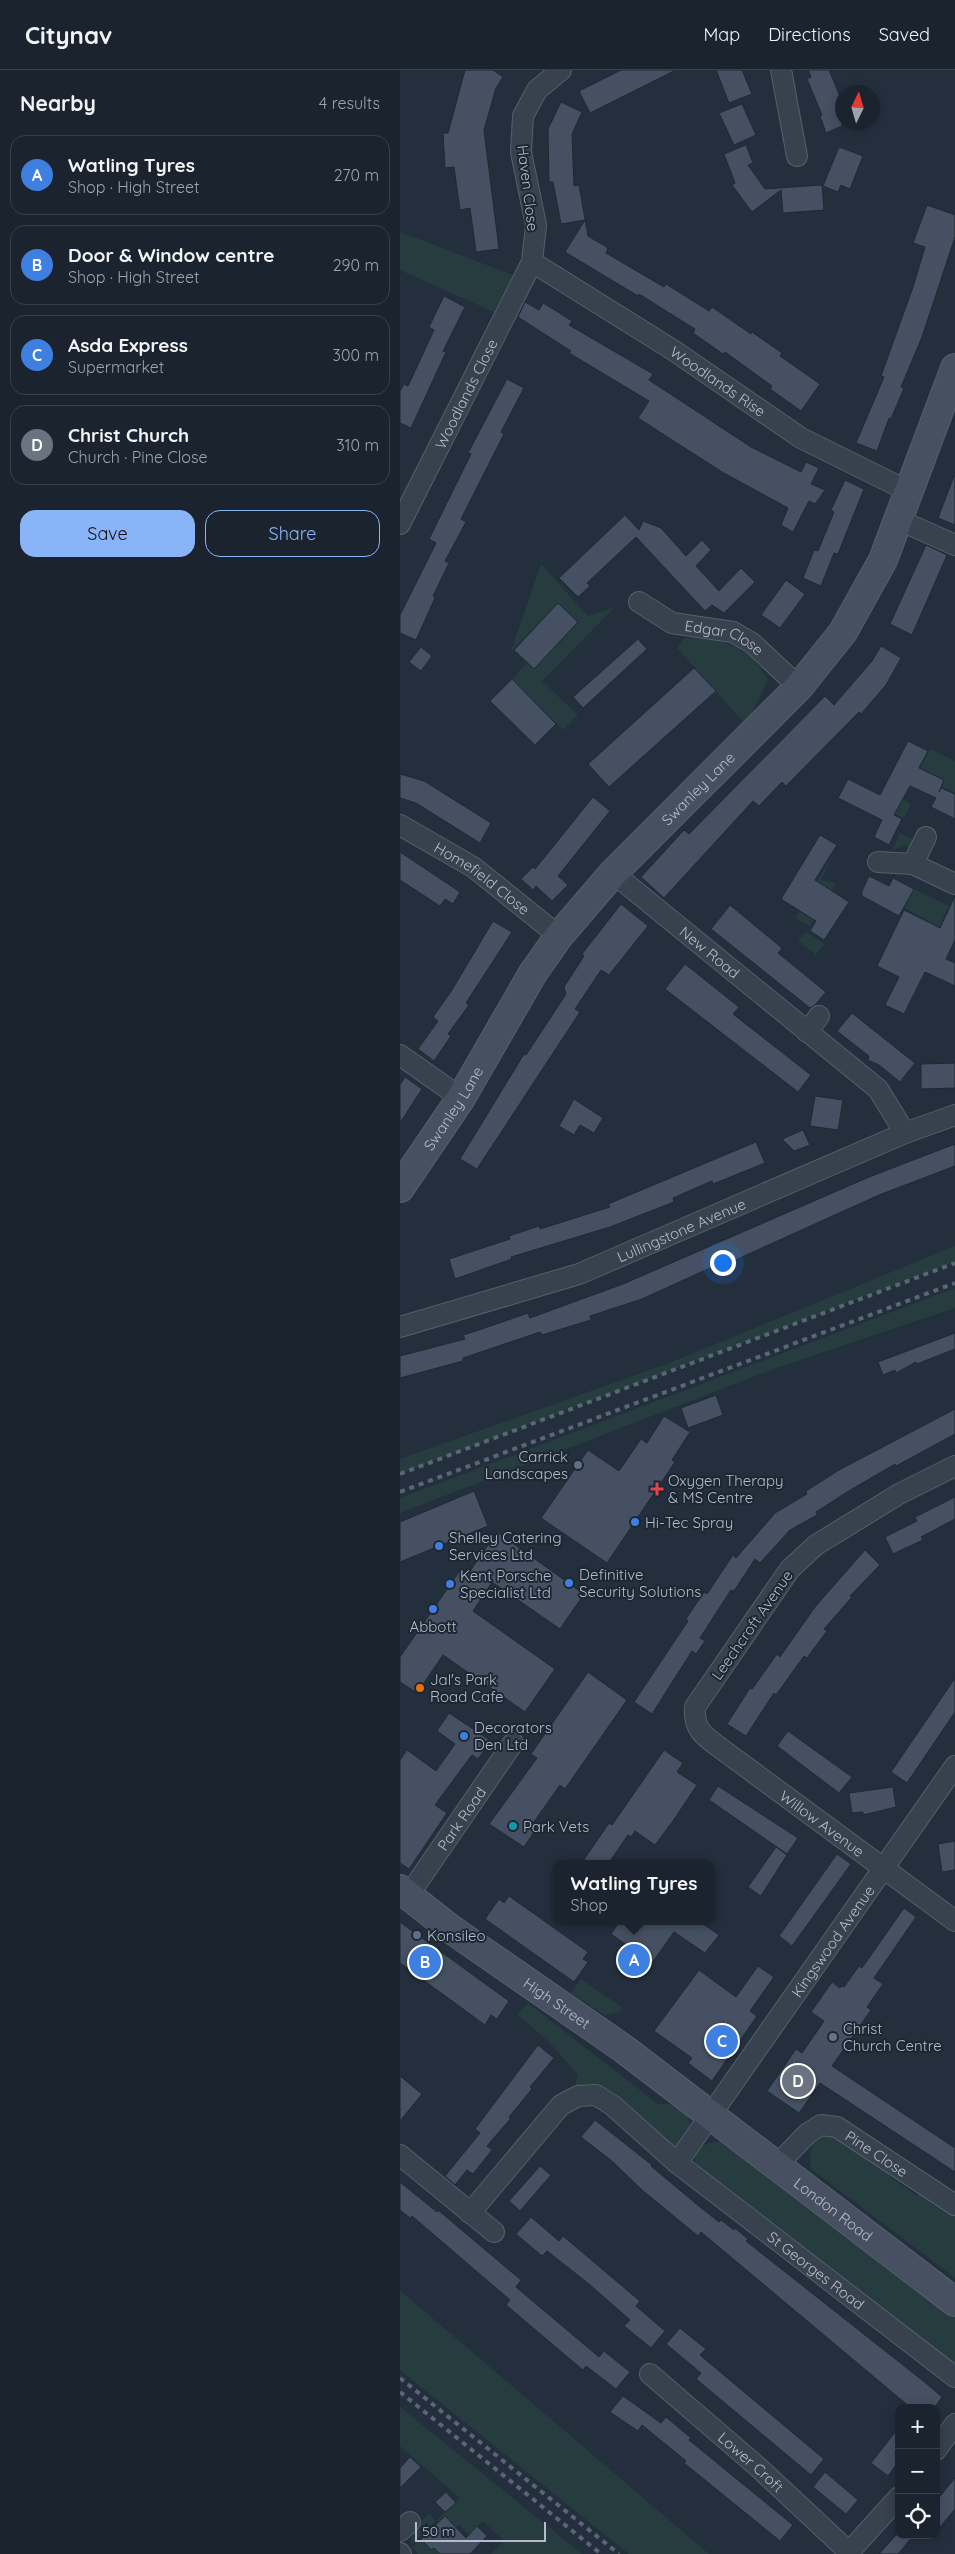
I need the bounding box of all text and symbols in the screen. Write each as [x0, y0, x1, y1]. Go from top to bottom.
text: Citynav [25, 20, 112, 50]
text: Map [703, 23, 740, 46]
text: Directions [768, 23, 851, 46]
text: Saved [879, 23, 930, 46]
north arrow [835, 85, 880, 130]
text: Nearby [20, 90, 96, 116]
text: 4 results [319, 93, 380, 113]
street label: Haven Close [513, 144, 543, 232]
text: Watling Tyres [68, 153, 195, 177]
text: A [32, 165, 42, 185]
text: 270 m [334, 165, 379, 185]
text: Shop · High Street [68, 177, 199, 197]
text: Door & Window centre [68, 243, 274, 267]
text: B [32, 255, 42, 275]
text: 290 m [333, 255, 379, 275]
text: Shop · High Street [68, 267, 199, 287]
text: Asda Express [68, 333, 188, 357]
street label: Woodlands Close [430, 335, 501, 452]
street label: Woodlands Rise [667, 342, 770, 421]
text: C [32, 345, 42, 365]
text: 300 m [333, 345, 379, 365]
text: Supermarket [68, 357, 164, 377]
text: Christ Church [68, 423, 189, 447]
text: D [31, 435, 43, 455]
text: 310 m [336, 435, 379, 455]
text: Church · Pine Close [68, 447, 207, 467]
button: Save [20, 510, 195, 557]
button: Share [205, 510, 380, 557]
street label: Edgar Close [684, 616, 768, 659]
street label: Swanley Lane [657, 748, 738, 829]
street label: Homefield Close [431, 837, 534, 919]
street label: New Road [676, 922, 744, 982]
street label: Swanley Lane [419, 1063, 487, 1154]
street label: Lullingstone Avenue [614, 1194, 748, 1266]
your location [710, 1250, 736, 1276]
place label: Carrick Landscapes [485, 1447, 568, 1483]
marker: Carrick Landscapes [572, 1459, 584, 1471]
place label: Oxygen Therapy & MS Centre [668, 1471, 784, 1507]
marker: Oxygen Therapy & MS Centre [650, 1482, 664, 1496]
place label: Hi-Tec Spray [645, 1513, 733, 1532]
marker: Hi-Tec Spray [629, 1516, 641, 1528]
place label: Shelley Catering Services Ltd [449, 1528, 562, 1564]
marker: Shelley Catering Services Ltd [433, 1540, 445, 1552]
place label: Definitive Security Solutions [579, 1565, 701, 1601]
place label: Kent Porsche Specialist Ltd [460, 1566, 552, 1602]
street label: Leechcroft Avenue [707, 1567, 797, 1683]
marker: Definitive Security Solutions [563, 1577, 575, 1589]
marker: Kent Porsche Specialist Ltd [444, 1578, 456, 1590]
marker: Abbott [427, 1603, 439, 1615]
place label: Abbott [409, 1617, 457, 1636]
place label: Jal's Park Road Cafe [430, 1670, 504, 1706]
marker: Jal's Park Road Cafe [414, 1682, 426, 1694]
place label: Decorators Den Ltd [474, 1718, 552, 1754]
marker: Decorators Den Ltd [458, 1730, 470, 1742]
street label: Park Road [433, 1783, 490, 1854]
street label: Willow Avenue [776, 1786, 868, 1861]
place label: Park Vets [523, 1817, 589, 1836]
marker: Park Vets [507, 1820, 519, 1832]
popup [553, 1860, 715, 1925]
text: Watling Tyres [571, 1871, 697, 1895]
street label: Kingswood Avenue [787, 1881, 878, 2001]
text: Shop [571, 1895, 608, 1915]
place label: Konsileo [427, 1926, 486, 1945]
marker: Konsileo [411, 1929, 423, 1941]
pin: A [618, 1941, 650, 1979]
pin: B [409, 1943, 441, 1981]
street label: High Street [520, 1973, 594, 2032]
place label: Christ Church Centre [843, 2019, 942, 2055]
pin: C [706, 2022, 738, 2060]
marker: Christ Church Centre [827, 2031, 839, 2043]
pin: D [782, 2062, 814, 2100]
street label: Pine Close [842, 2126, 912, 2181]
street label: London Road [790, 2173, 877, 2245]
street label: St Georges Road [764, 2227, 868, 2313]
map controls [895, 2404, 940, 2539]
button: + [895, 2404, 940, 2449]
street label: Lower Croft [714, 2428, 788, 2496]
button: − [895, 2449, 940, 2494]
button: locate [895, 2494, 940, 2539]
scale bar [415, 2519, 546, 2542]
text: 50 m [422, 2522, 455, 2540]

